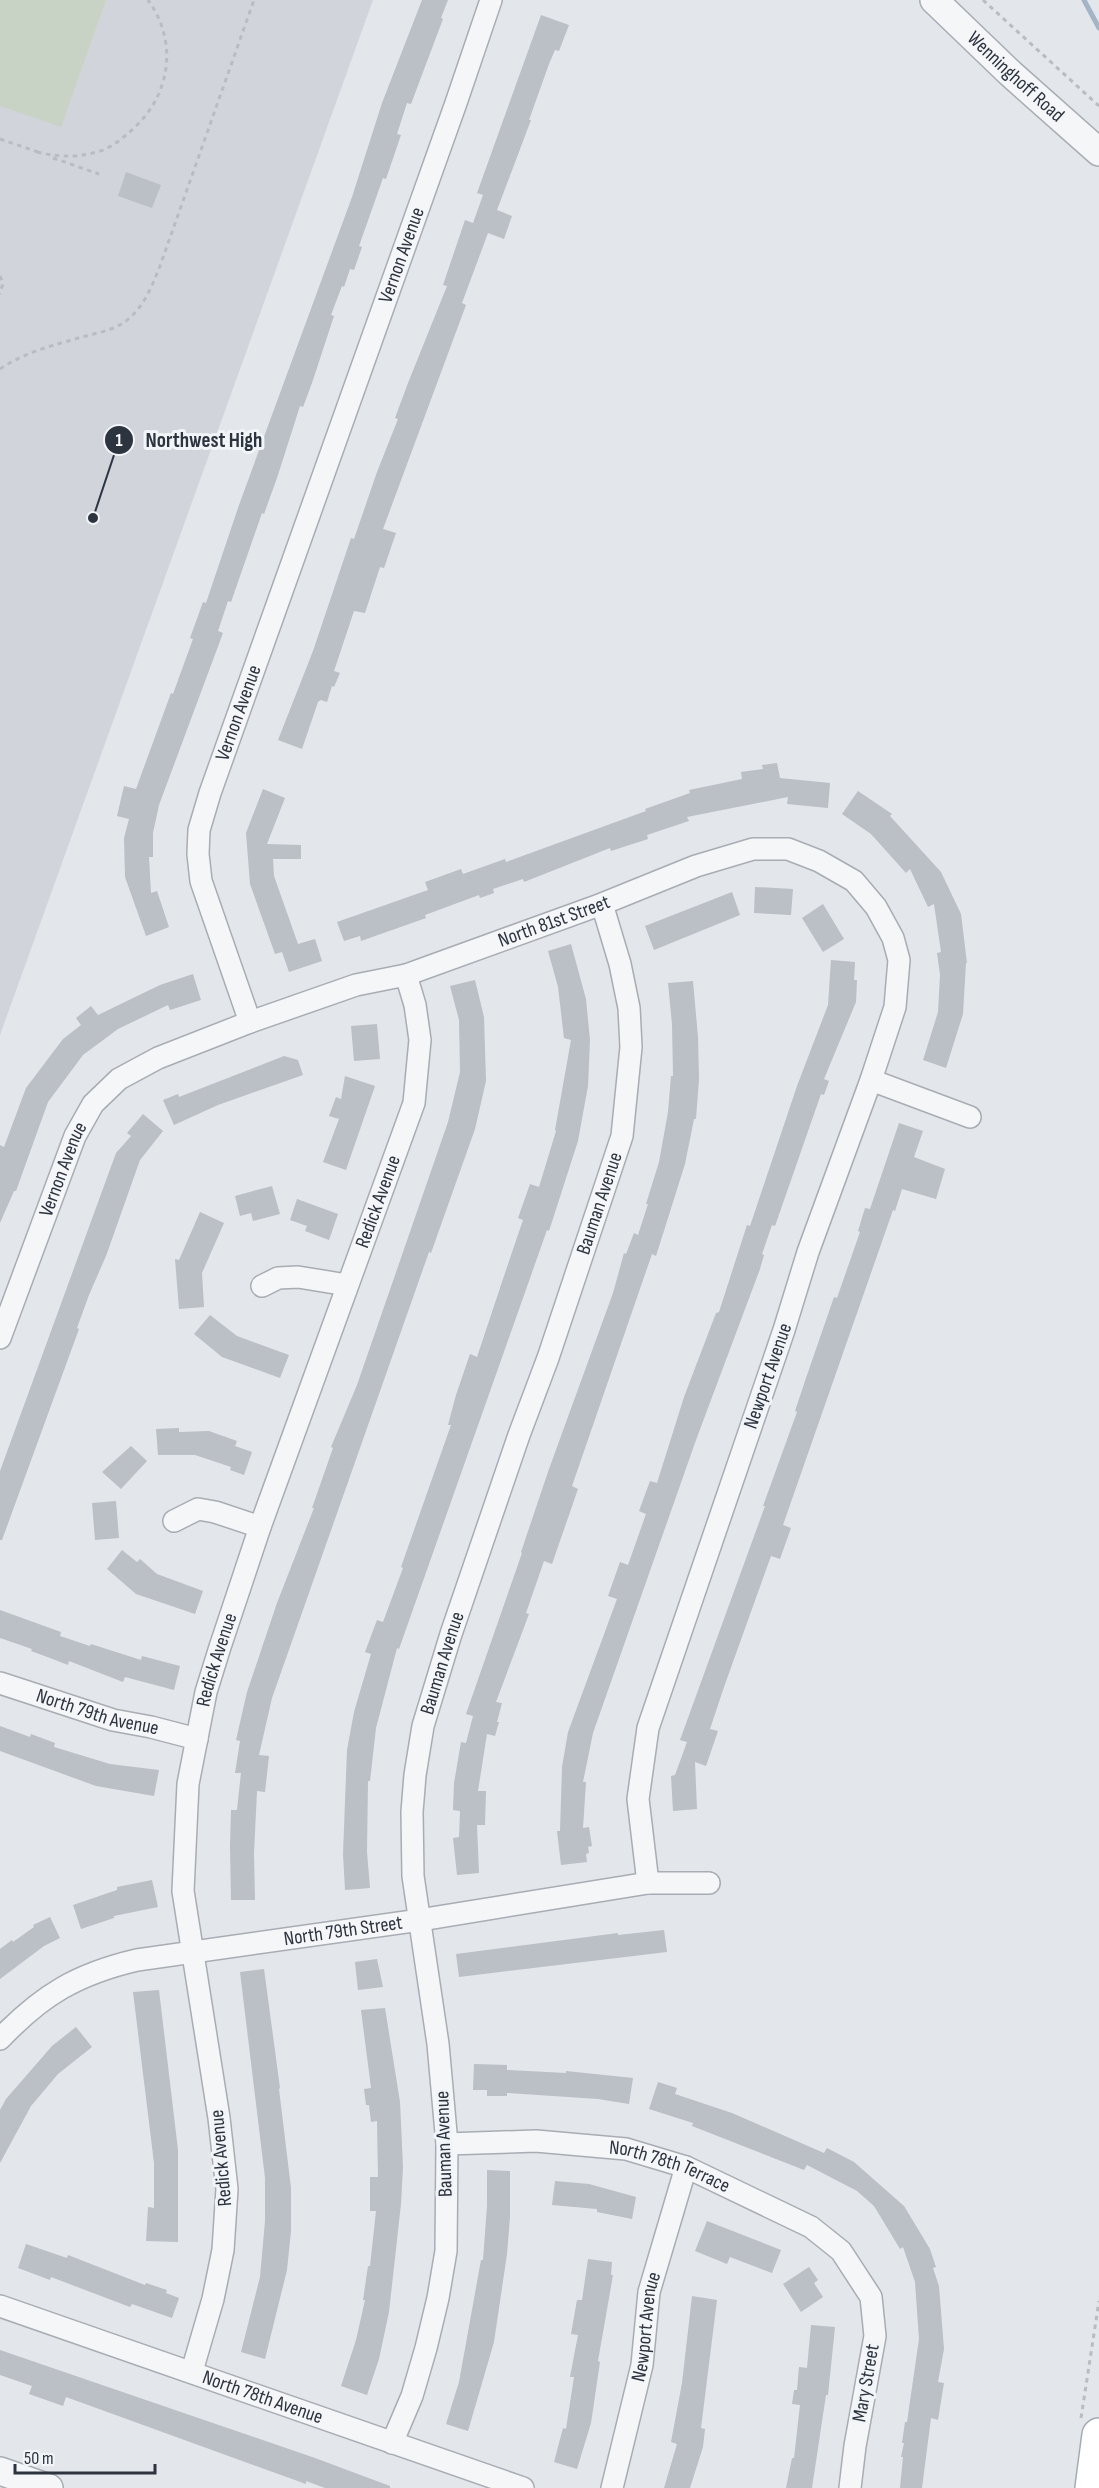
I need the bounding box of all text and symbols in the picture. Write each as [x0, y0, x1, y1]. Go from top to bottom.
street label: Wenninghoff Road [962, 26, 1069, 127]
street label: Vernon Avenue [374, 204, 430, 306]
callout: Northwest High [104, 420, 275, 459]
text: Northwest High [146, 428, 262, 453]
text: 1 [115, 430, 123, 451]
street label: Vernon Avenue [210, 662, 267, 764]
street label: North 81st Street [495, 890, 613, 953]
street label: Vernon Avenue [34, 1118, 93, 1220]
street label: Bauman Avenue [571, 1149, 628, 1258]
street label: Redick Avenue [350, 1152, 406, 1251]
street label: Newport Avenue [739, 1320, 797, 1432]
street label: Bauman Avenue [415, 1609, 470, 1717]
street label: Redick Avenue [191, 1610, 242, 1709]
street label: North 79th Avenue [33, 1684, 161, 1741]
street label: North 79th Street [282, 1911, 404, 1951]
street label: Bauman Avenue [430, 2091, 458, 2197]
street label: Redick Avenue [205, 2109, 237, 2207]
street label: North 78th Terrace [608, 2136, 734, 2198]
street label: Newport Avenue [626, 2269, 666, 2384]
street label: Mary Street [847, 2342, 885, 2424]
street label: North 78th Avenue [199, 2365, 326, 2429]
scale bar [15, 2437, 154, 2475]
text: 50 m [24, 2448, 54, 2469]

